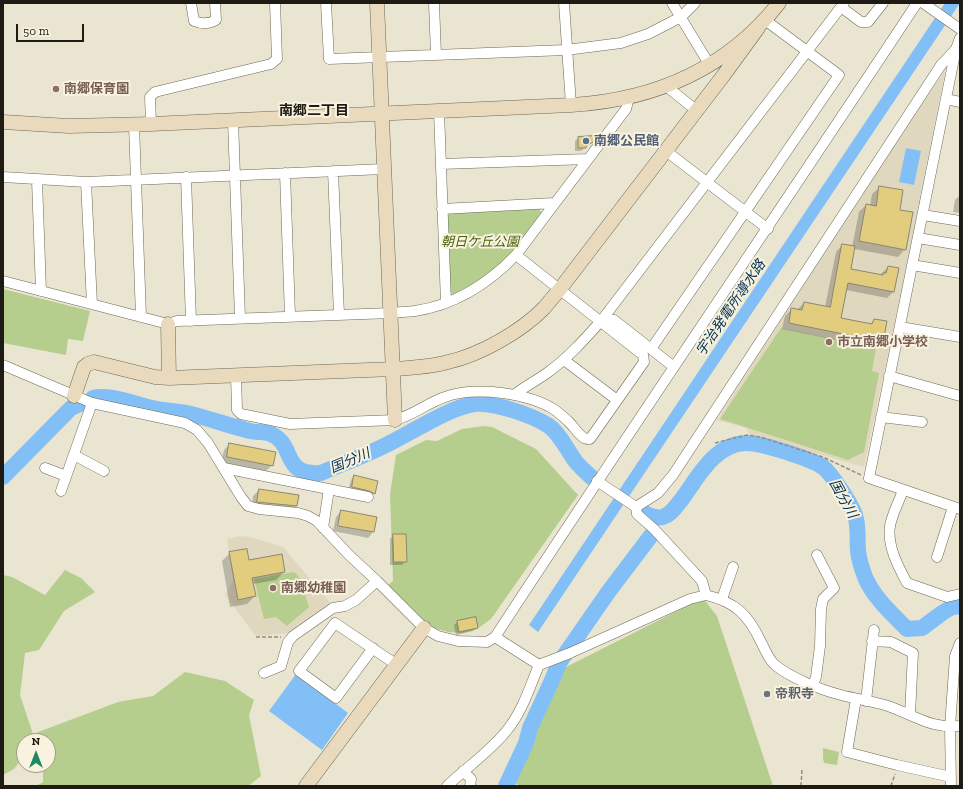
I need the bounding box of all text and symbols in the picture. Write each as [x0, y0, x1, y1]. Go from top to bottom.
scale bar [18, 16, 86, 42]
text: 50 m [23, 24, 49, 38]
place label: 南郷保育園 [64, 81, 129, 97]
marker: 南郷保育園 [51, 84, 61, 94]
district label: 南郷二丁目 [279, 103, 349, 119]
place label: 南郷公民館 [594, 133, 659, 149]
marker: 南郷公民館 [581, 136, 591, 146]
park label: 朝日ケ丘公園 [441, 234, 519, 250]
water label: 宇治発電所導水路 [693, 257, 769, 359]
place label: 市立南郷小学校 [837, 334, 928, 350]
marker: 市立南郷小学校 [824, 337, 834, 347]
water label: 国分川 [327, 445, 373, 477]
water label: 国分川 [825, 477, 861, 521]
place label: 南郷幼稚園 [281, 580, 346, 596]
marker: 南郷幼稚園 [268, 583, 278, 593]
place label: 帝釈寺 [775, 686, 814, 702]
marker: 帝釈寺 [762, 689, 772, 699]
north arrow [16, 733, 56, 773]
text: N [32, 735, 40, 748]

